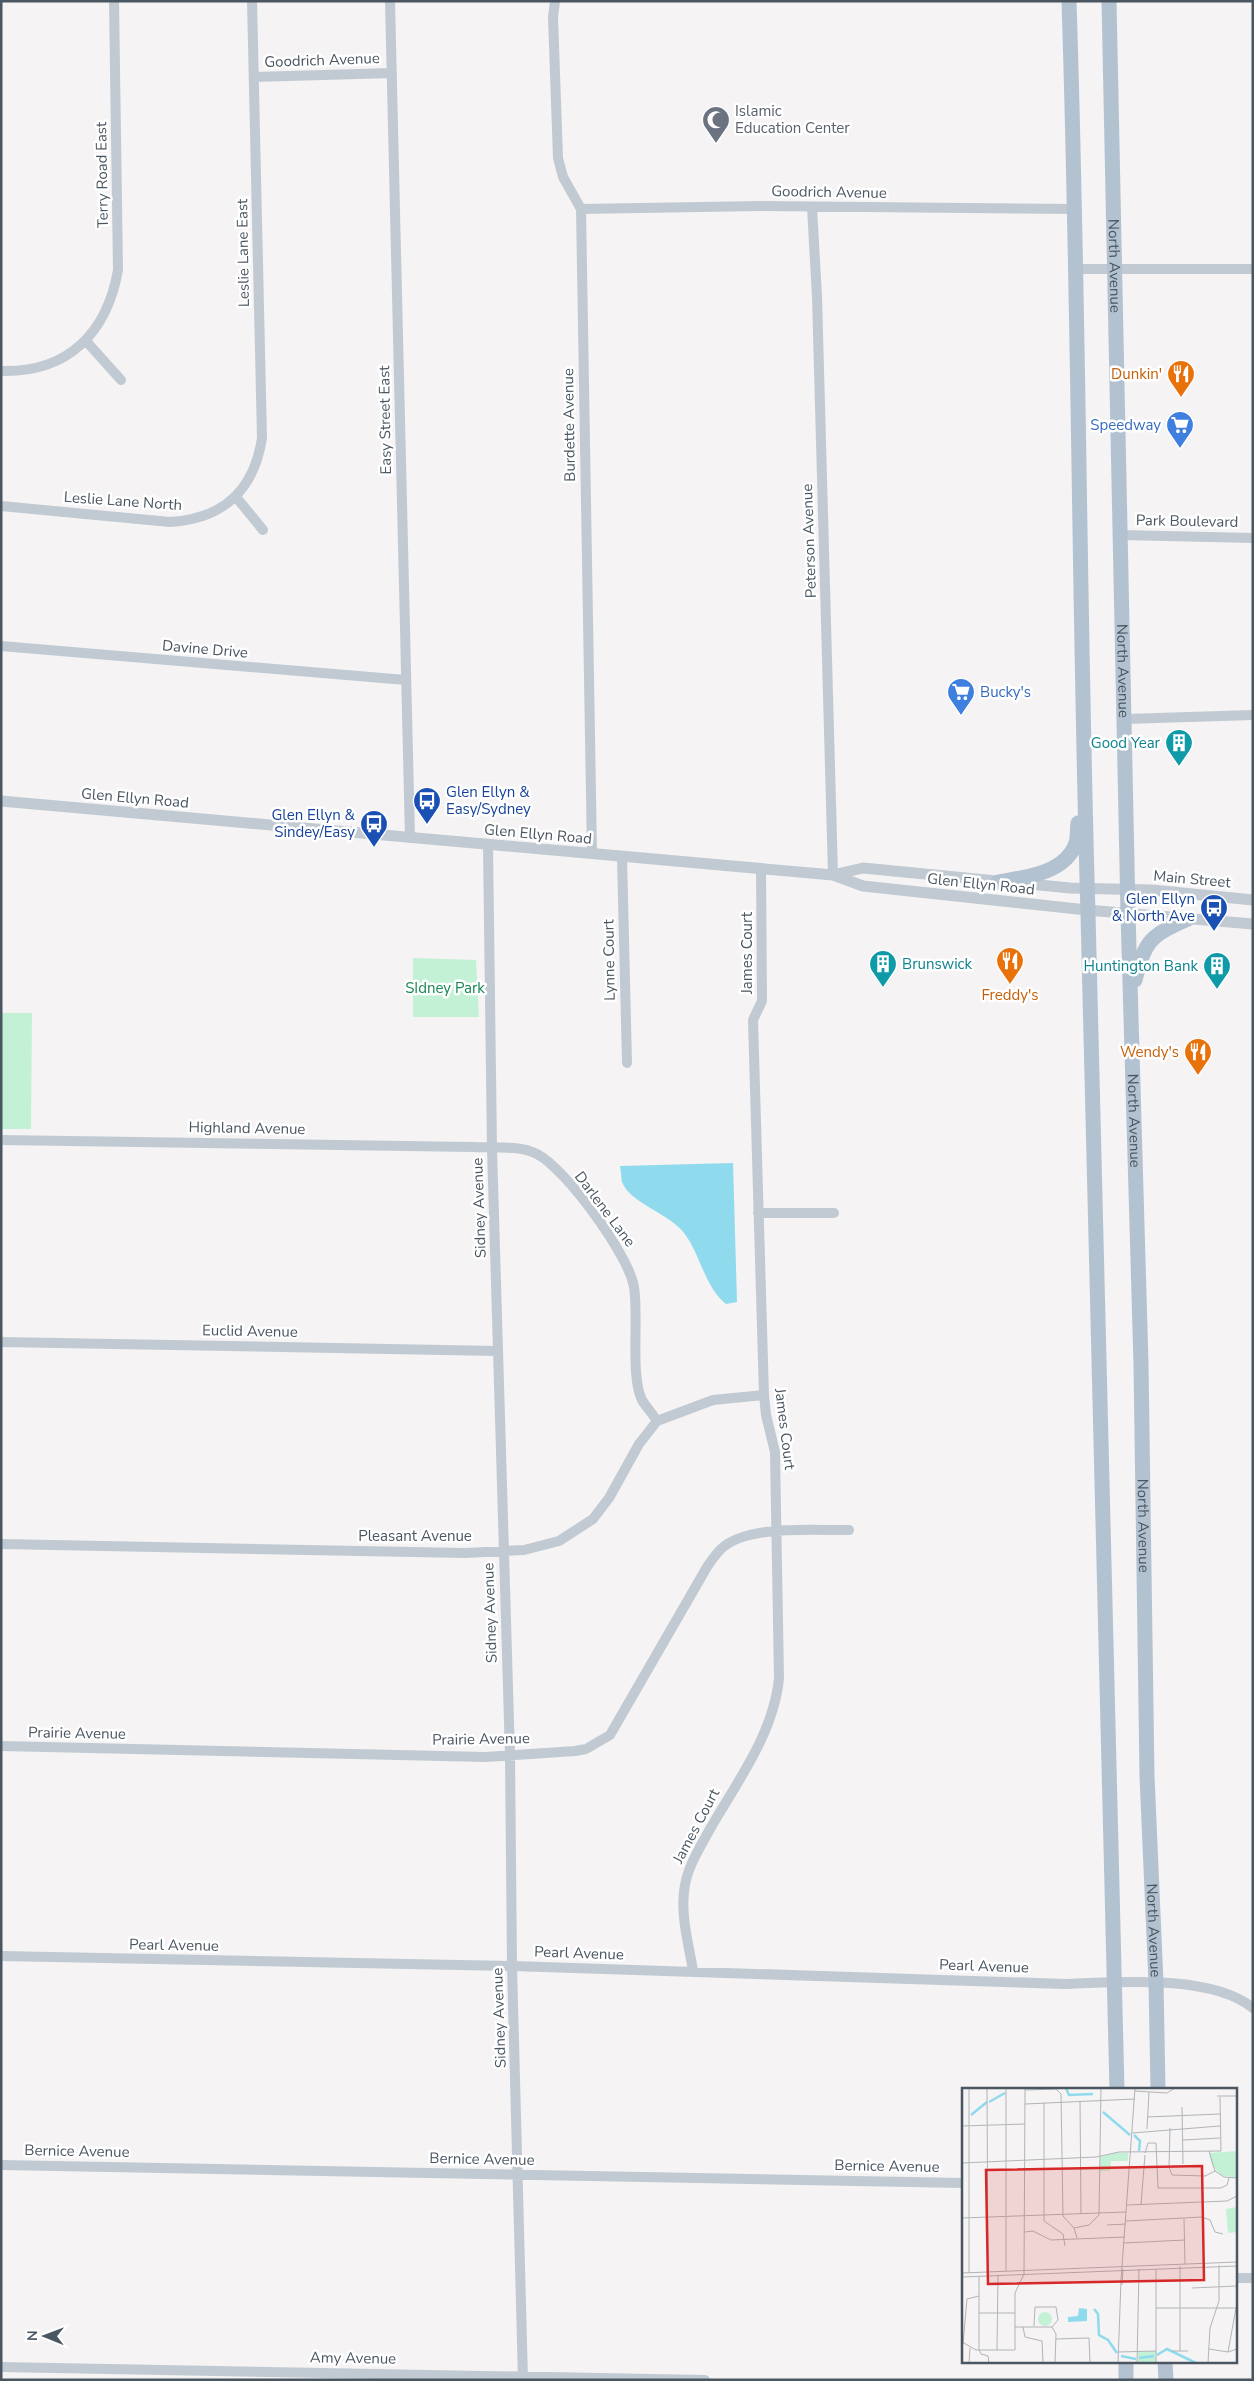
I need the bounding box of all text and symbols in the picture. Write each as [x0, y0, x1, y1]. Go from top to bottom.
street label: Goodrich Avenue [264, 48, 380, 72]
place label: Islamic Education Center [735, 101, 850, 138]
mosque icon: Islamic Education Center [701, 105, 731, 144]
street label: Terry Road East [91, 121, 113, 228]
street label: Goodrich Avenue [771, 181, 887, 203]
street label: Leslie Lane East [232, 198, 254, 307]
street label: North Avenue [1104, 219, 1125, 313]
restaurant icon: Dunkin' [1166, 359, 1196, 398]
place label: Dunkin' [1111, 364, 1162, 384]
street label: Easy Street East [374, 365, 396, 475]
street label: Burdette Avenue [558, 368, 580, 482]
supermarket icon: Speedway [1165, 410, 1195, 449]
place label: Speedway [1090, 415, 1161, 435]
street label: Peterson Avenue [797, 483, 821, 599]
street label: Leslie Lane North [63, 487, 183, 515]
street label: Park Boulevard [1136, 510, 1238, 532]
street label: North Avenue [1112, 624, 1134, 718]
street label: Davine Drive [161, 635, 249, 663]
supermarket icon: Bucky's [946, 677, 976, 716]
place label: Bucky's [980, 682, 1031, 702]
building icon: Good Year [1164, 728, 1194, 767]
place label: Good Year [1091, 733, 1161, 753]
place label: Glen Ellyn & Easy/Sydney [446, 782, 531, 819]
street label: Glen Ellyn Road [80, 783, 190, 813]
bus stop icon: Glen Ellyn & Easy/Sydney [412, 786, 442, 825]
place label: Glen Ellyn & Sindey/Easy [271, 805, 356, 842]
bus stop icon: Glen Ellyn & Sindey/Easy [359, 809, 389, 848]
street label: Glen Ellyn Road [483, 819, 593, 849]
street label: Main Street [1152, 866, 1232, 892]
street label: Glen Ellyn Road [926, 868, 1036, 900]
place label: Glen Ellyn & North Ave [1112, 889, 1195, 926]
bus stop icon: Glen Ellyn & North Ave [1199, 893, 1229, 932]
street label: James Court [737, 911, 757, 995]
street label: Lynne Court [598, 918, 620, 1001]
restaurant icon: Freddy's [995, 946, 1025, 985]
building icon: Brunswick [868, 949, 898, 988]
building icon: Huntington Bank [1202, 951, 1232, 990]
place label: Brunswick [902, 954, 973, 974]
place label: Huntington Bank [1084, 956, 1198, 976]
park label: SIdney Park [405, 978, 485, 998]
place label: Freddy's [981, 985, 1039, 1005]
restaurant icon: Wendy's [1183, 1037, 1213, 1076]
place label: Wendy's [1120, 1042, 1179, 1062]
street label: North Avenue [1123, 1073, 1145, 1168]
street label: Highland Avenue [188, 1117, 306, 1139]
street label: Sidney Avenue [467, 1157, 491, 1259]
street label: Darlene Lane [570, 1167, 640, 1251]
street label: Euclid Avenue [202, 1320, 298, 1342]
street label: James Court [770, 1386, 800, 1472]
street label: North Avenue [1133, 1478, 1154, 1573]
street label: Pleasant Avenue [358, 1526, 472, 1546]
street label: Sidney Avenue [478, 1562, 502, 1664]
street label: Prairie Avenue [28, 1722, 126, 1744]
street label: Prairie Avenue [432, 1728, 530, 1750]
street label: James Court [667, 1784, 724, 1868]
street label: North Avenue [1142, 1883, 1166, 1978]
street label: Pearl Avenue [129, 1934, 219, 1956]
street label: Pearl Avenue [534, 1941, 624, 1965]
street label: Pearl Avenue [939, 1954, 1029, 1978]
street label: Sidney Avenue [487, 1967, 511, 2069]
inset map [962, 2088, 1236, 2364]
street label: Bernice Avenue [24, 2140, 130, 2162]
street label: Bernice Avenue [429, 2148, 535, 2170]
street label: Bernice Avenue [834, 2155, 940, 2177]
north arrow [20, 2311, 70, 2361]
text: N [23, 2330, 42, 2341]
street label: Amy Avenue [310, 2347, 396, 2369]

